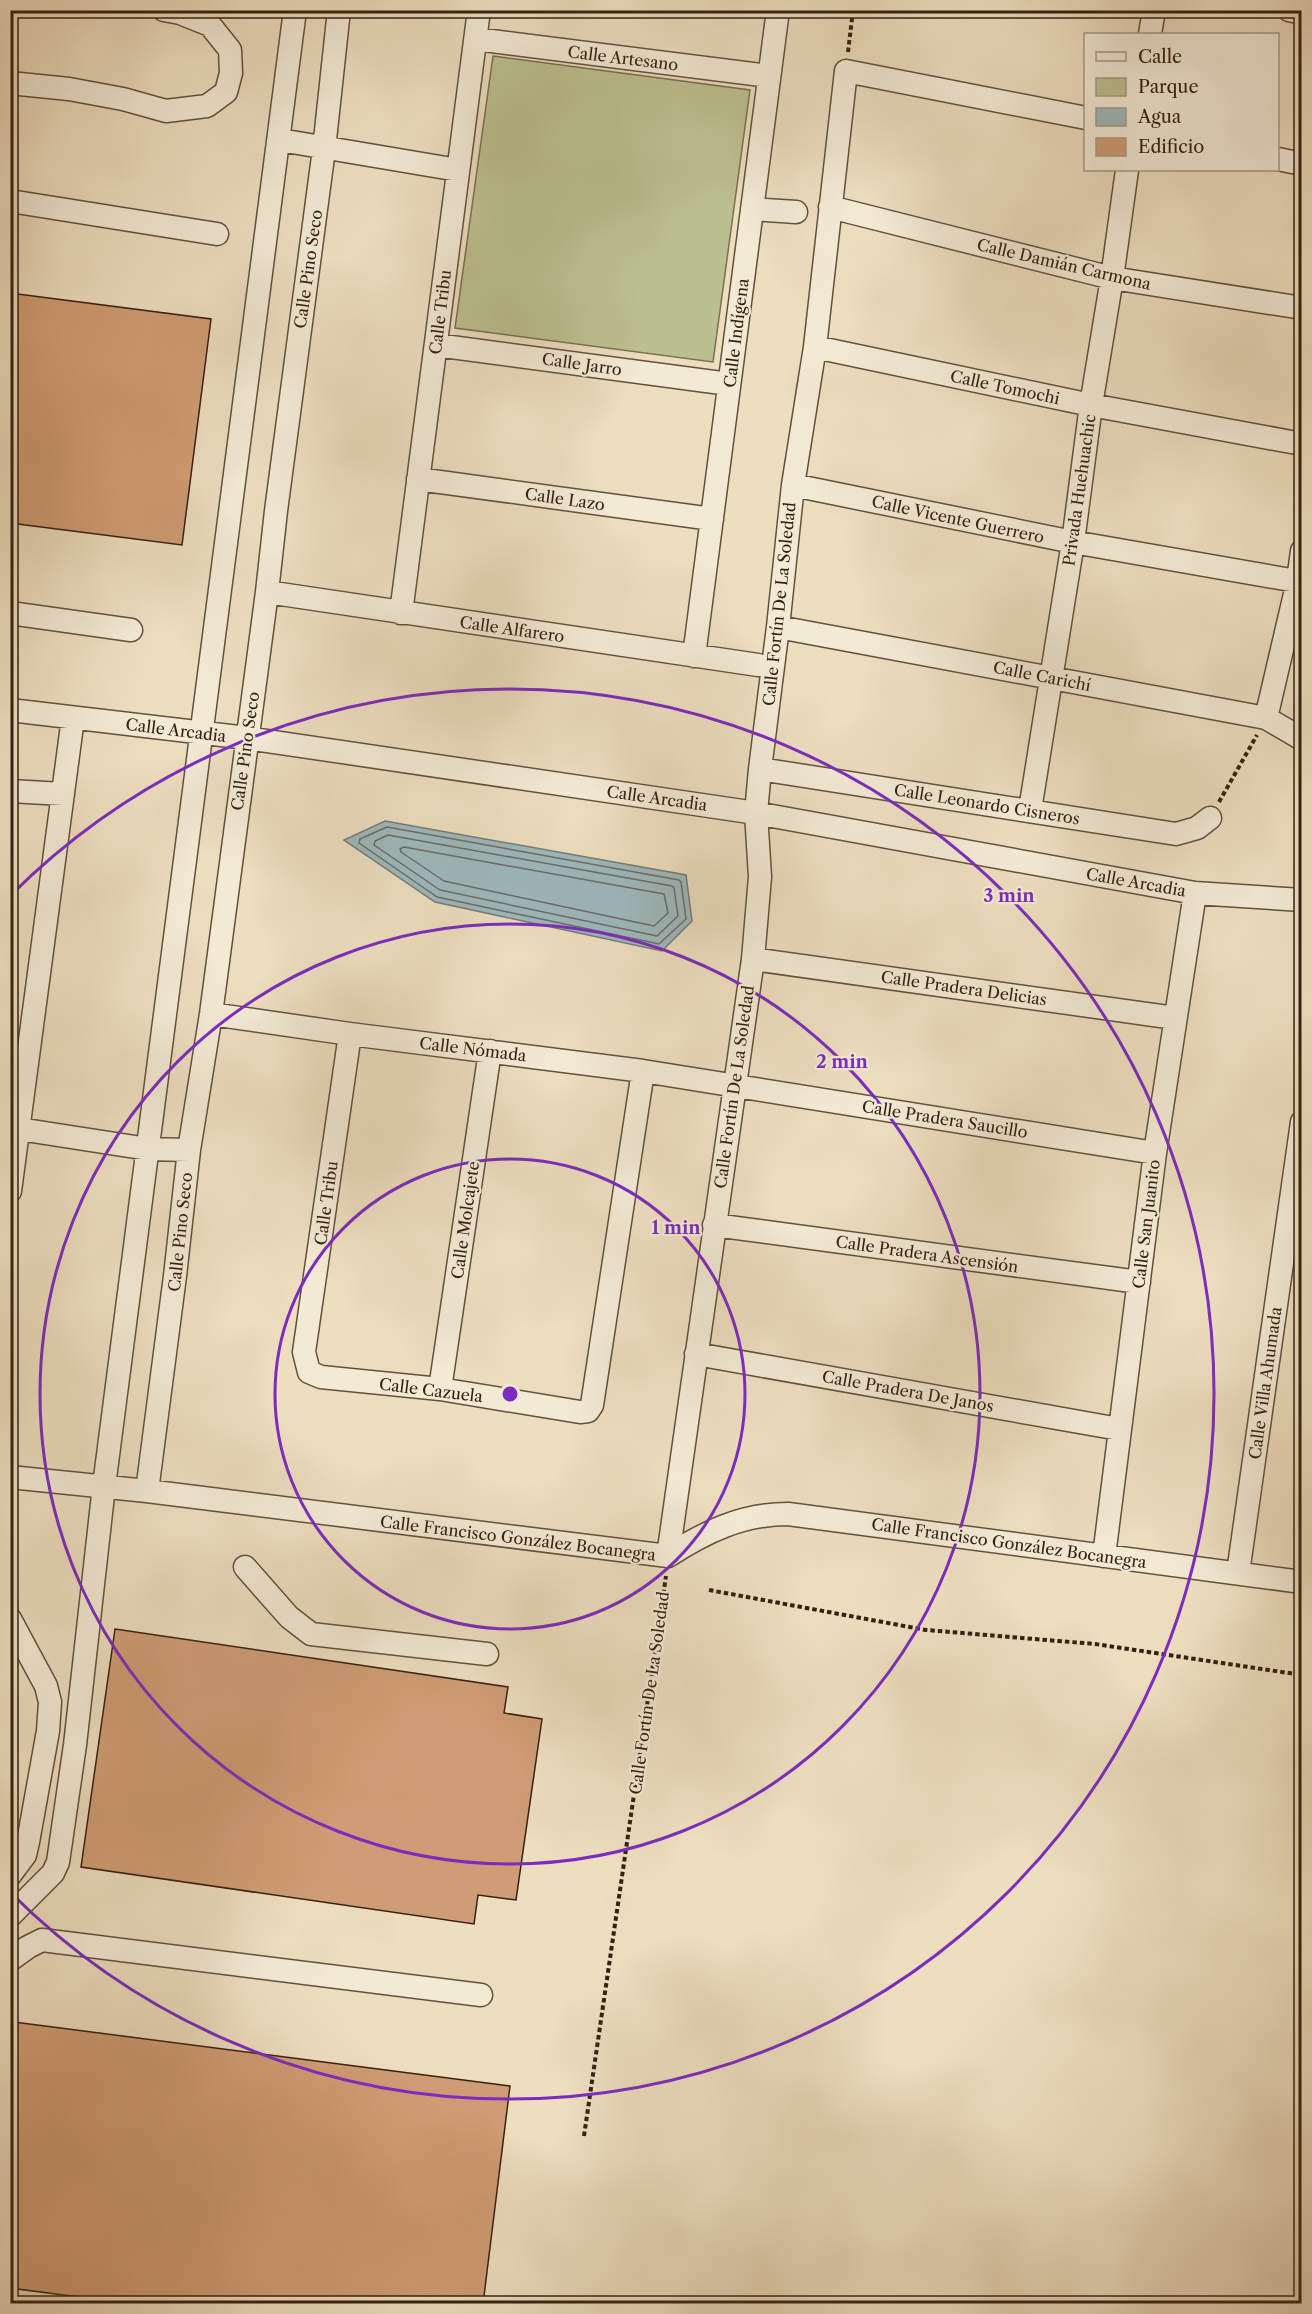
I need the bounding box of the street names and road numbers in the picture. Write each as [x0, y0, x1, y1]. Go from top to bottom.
street label: Calle Artesano [567, 41, 680, 75]
street label: Calle Pino Seco [290, 208, 326, 330]
street label: Calle Damián Carmona [975, 234, 1154, 294]
street label: Calle Tribu [425, 268, 455, 356]
street label: Calle Indígena [719, 277, 753, 389]
street label: Calle Jarro [541, 348, 623, 380]
street label: Calle Tomochi [948, 366, 1062, 408]
street label: Privada Huehuachic [1058, 413, 1100, 567]
street label: Calle Lazo [524, 483, 606, 515]
street label: Calle Vicente Guerrero [870, 491, 1046, 547]
street label: Calle Fortín De La Soledad [758, 501, 800, 707]
street label: Calle Alfarero [458, 612, 566, 646]
street label: Calle Carichí [991, 657, 1093, 695]
street label: Calle Pino Seco [227, 690, 263, 812]
street label: Calle Arcadia [125, 714, 228, 746]
street label: Calle Leonardo Cisneros [893, 779, 1081, 829]
street label: Calle Arcadia [606, 781, 709, 815]
street label: Calle Arcadia [1084, 863, 1188, 901]
street label: Calle Pradera Delicias [880, 966, 1048, 1010]
street label: Calle Fortín De La Soledad [710, 984, 758, 1190]
street label: Calle Nómada [418, 1033, 528, 1066]
street label: Calle Pradera Saucillo [861, 1096, 1029, 1142]
street label: Calle San Juanito [1128, 1158, 1164, 1290]
street label: Calle Tribu [310, 1159, 342, 1247]
street label: Calle Molcajete [447, 1160, 483, 1280]
street label: Calle Pino Seco [164, 1171, 196, 1293]
street label: Calle Pradera Ascensión [834, 1231, 1020, 1277]
street label: Calle Villa Ahumada [1244, 1305, 1286, 1461]
street label: Calle Pradera De Janos [821, 1366, 995, 1416]
street label: Calle Cazuela [378, 1374, 485, 1406]
street label: Calle Francisco González Bocanegra [379, 1511, 658, 1565]
street label: Calle Francisco González Bocanegra [870, 1514, 1148, 1572]
street label: Calle Fortín De La Soledad [625, 1590, 673, 1796]

